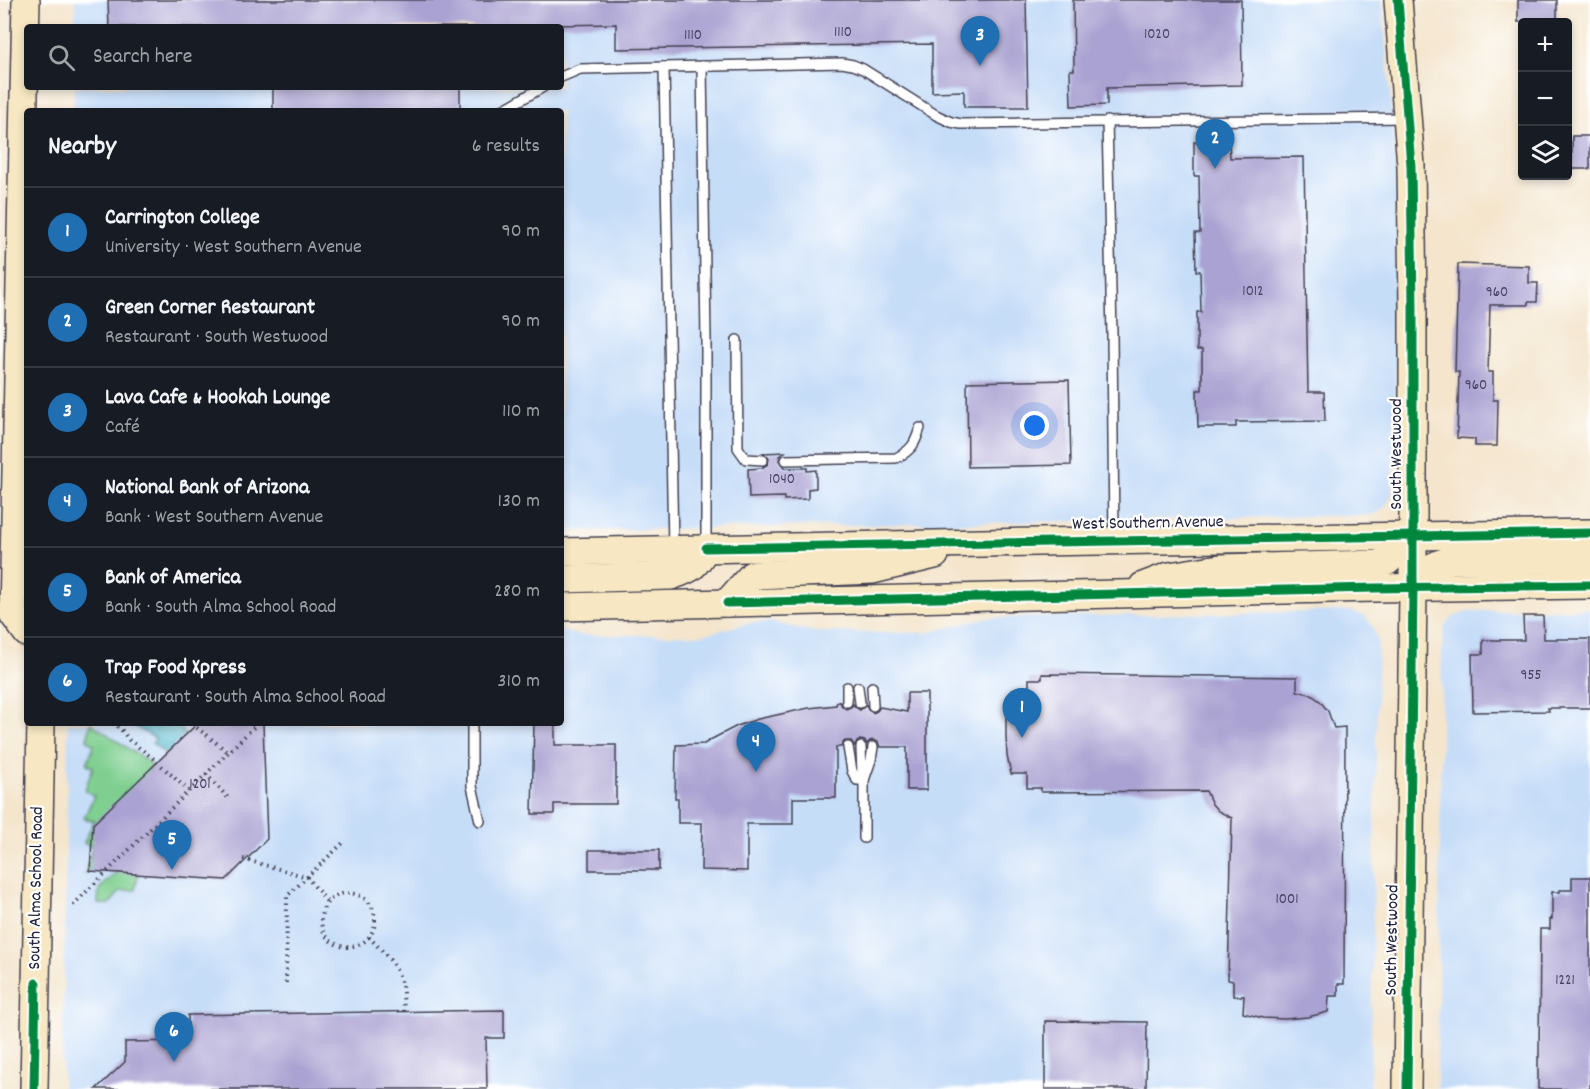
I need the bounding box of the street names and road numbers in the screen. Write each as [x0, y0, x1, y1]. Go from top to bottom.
street label: South Westwood [1385, 398, 1410, 510]
street label: West Southern Avenue [1072, 510, 1224, 538]
street label: South Alma School Road [23, 806, 51, 970]
street label: South Westwood [1380, 884, 1406, 996]

